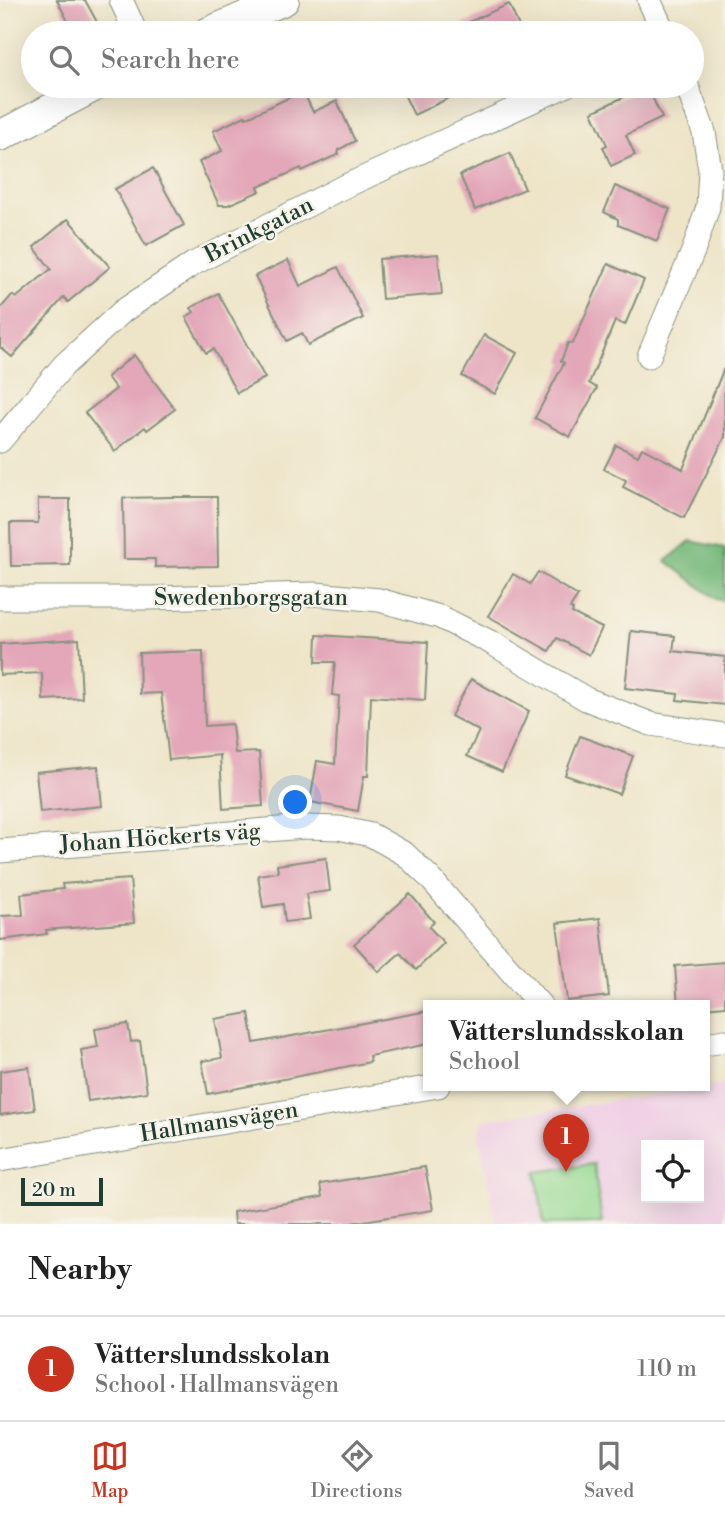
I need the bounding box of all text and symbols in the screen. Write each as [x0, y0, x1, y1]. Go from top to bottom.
search box [21, 21, 704, 98]
icon: search [45, 41, 83, 79]
text: Search here [101, 44, 240, 76]
street label: Brinkgatan [199, 191, 318, 270]
street label: Swedenborgsgatan [154, 584, 348, 612]
your location [278, 785, 312, 819]
street label: Johan Höckerts väg [58, 817, 262, 859]
popup [423, 1000, 710, 1091]
text: Vätterslundsskolan [449, 1016, 684, 1048]
text: School [449, 1048, 520, 1076]
street label: Hallmansvägen [138, 1096, 300, 1148]
pin: 1 [543, 1114, 589, 1172]
map controls [641, 1140, 704, 1203]
button: locate [641, 1140, 704, 1203]
scale bar [21, 1175, 103, 1207]
text: 20 m [32, 1178, 76, 1202]
text: Nearby [28, 1251, 132, 1289]
text: Vätterslundsskolan [95, 1339, 330, 1371]
text: 1 [45, 1355, 57, 1383]
text: 110 m [637, 1355, 697, 1383]
text: School · Hallmansvägen [95, 1371, 339, 1399]
tab: Map [91, 1437, 129, 1503]
tab: Directions [311, 1437, 402, 1503]
tab: Saved [584, 1437, 634, 1503]

